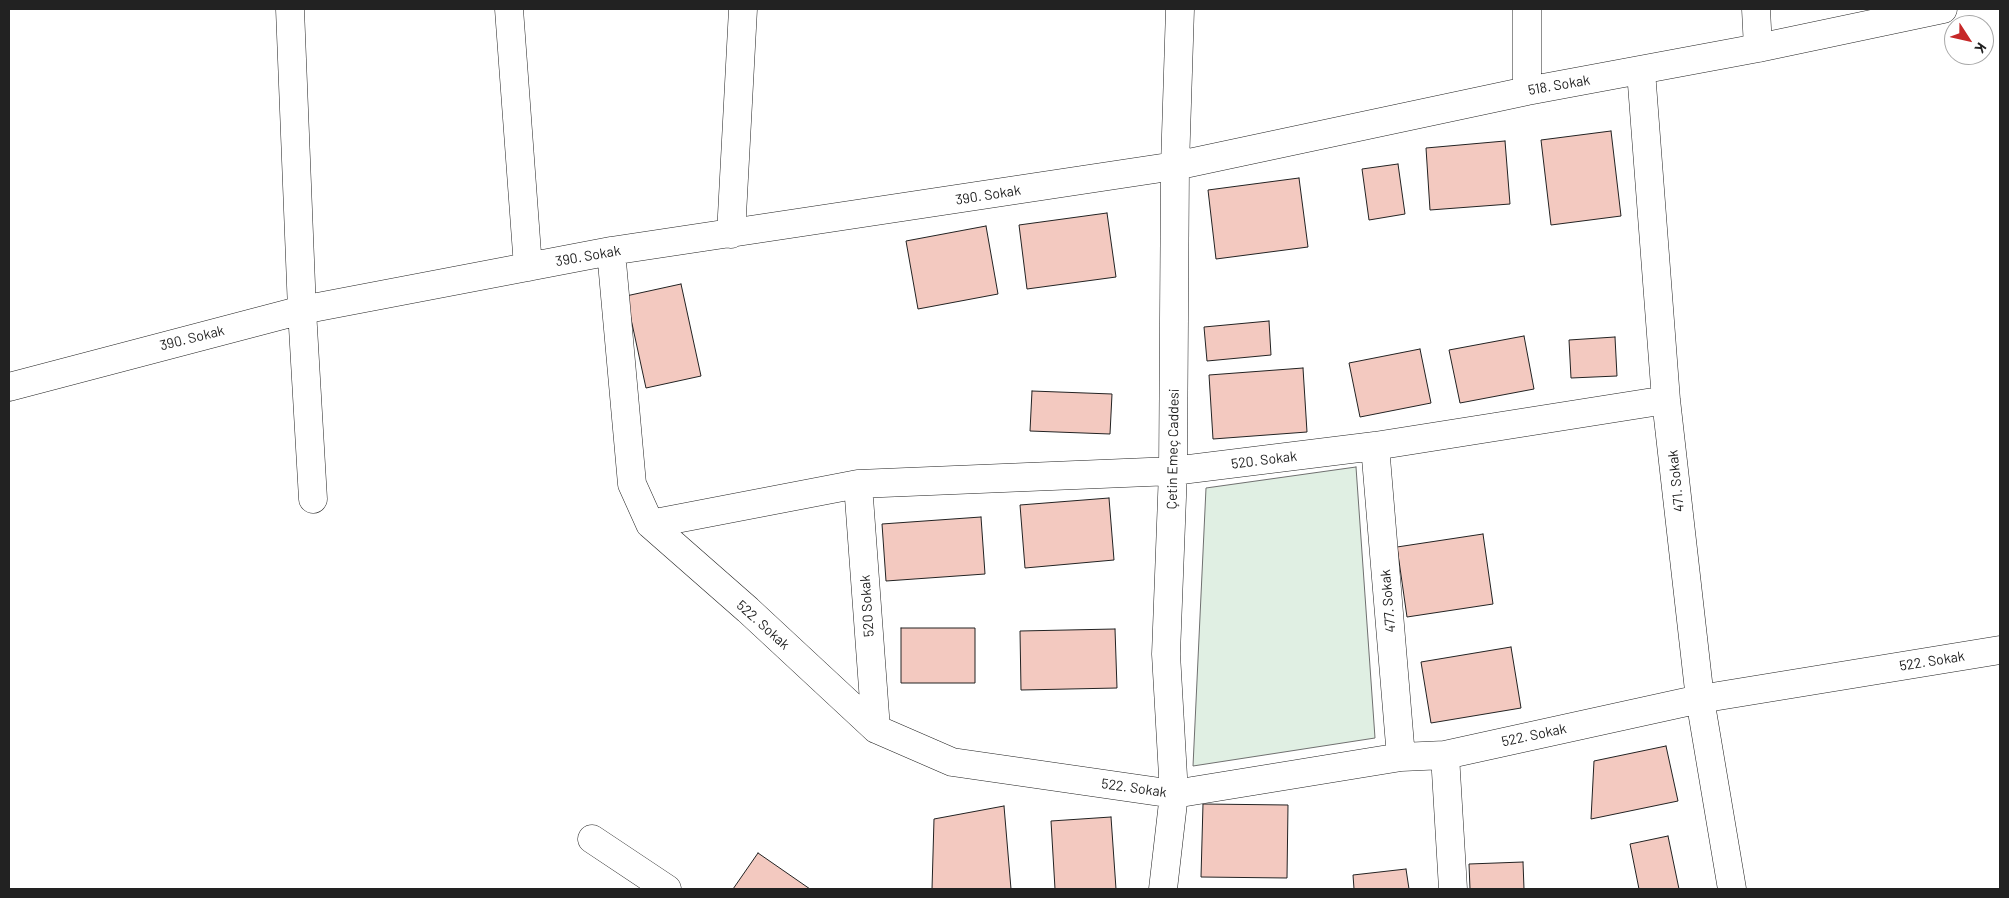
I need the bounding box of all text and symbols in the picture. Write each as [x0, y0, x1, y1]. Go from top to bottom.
north arrow [1944, 15, 1994, 65]
text: K [1971, 40, 1990, 57]
street label: 518. Sokak [1527, 71, 1591, 99]
street label: 390. Sokak [954, 182, 1022, 208]
street label: 390. Sokak [554, 242, 622, 270]
street label: 390. Sokak [158, 322, 226, 354]
street label: Çetin Emeç Caddesi [1164, 388, 1182, 510]
street label: 520. Sokak [1230, 448, 1298, 472]
street label: 471. Sokak [1664, 449, 1688, 513]
street label: 477. Sokak [1377, 569, 1399, 633]
street label: 520 Sokak [856, 574, 878, 638]
street label: 522. Sokak [733, 597, 793, 653]
street label: 522. Sokak [1898, 648, 1966, 674]
street label: 522. Sokak [1500, 720, 1568, 750]
street label: 522. Sokak [1100, 775, 1168, 801]

